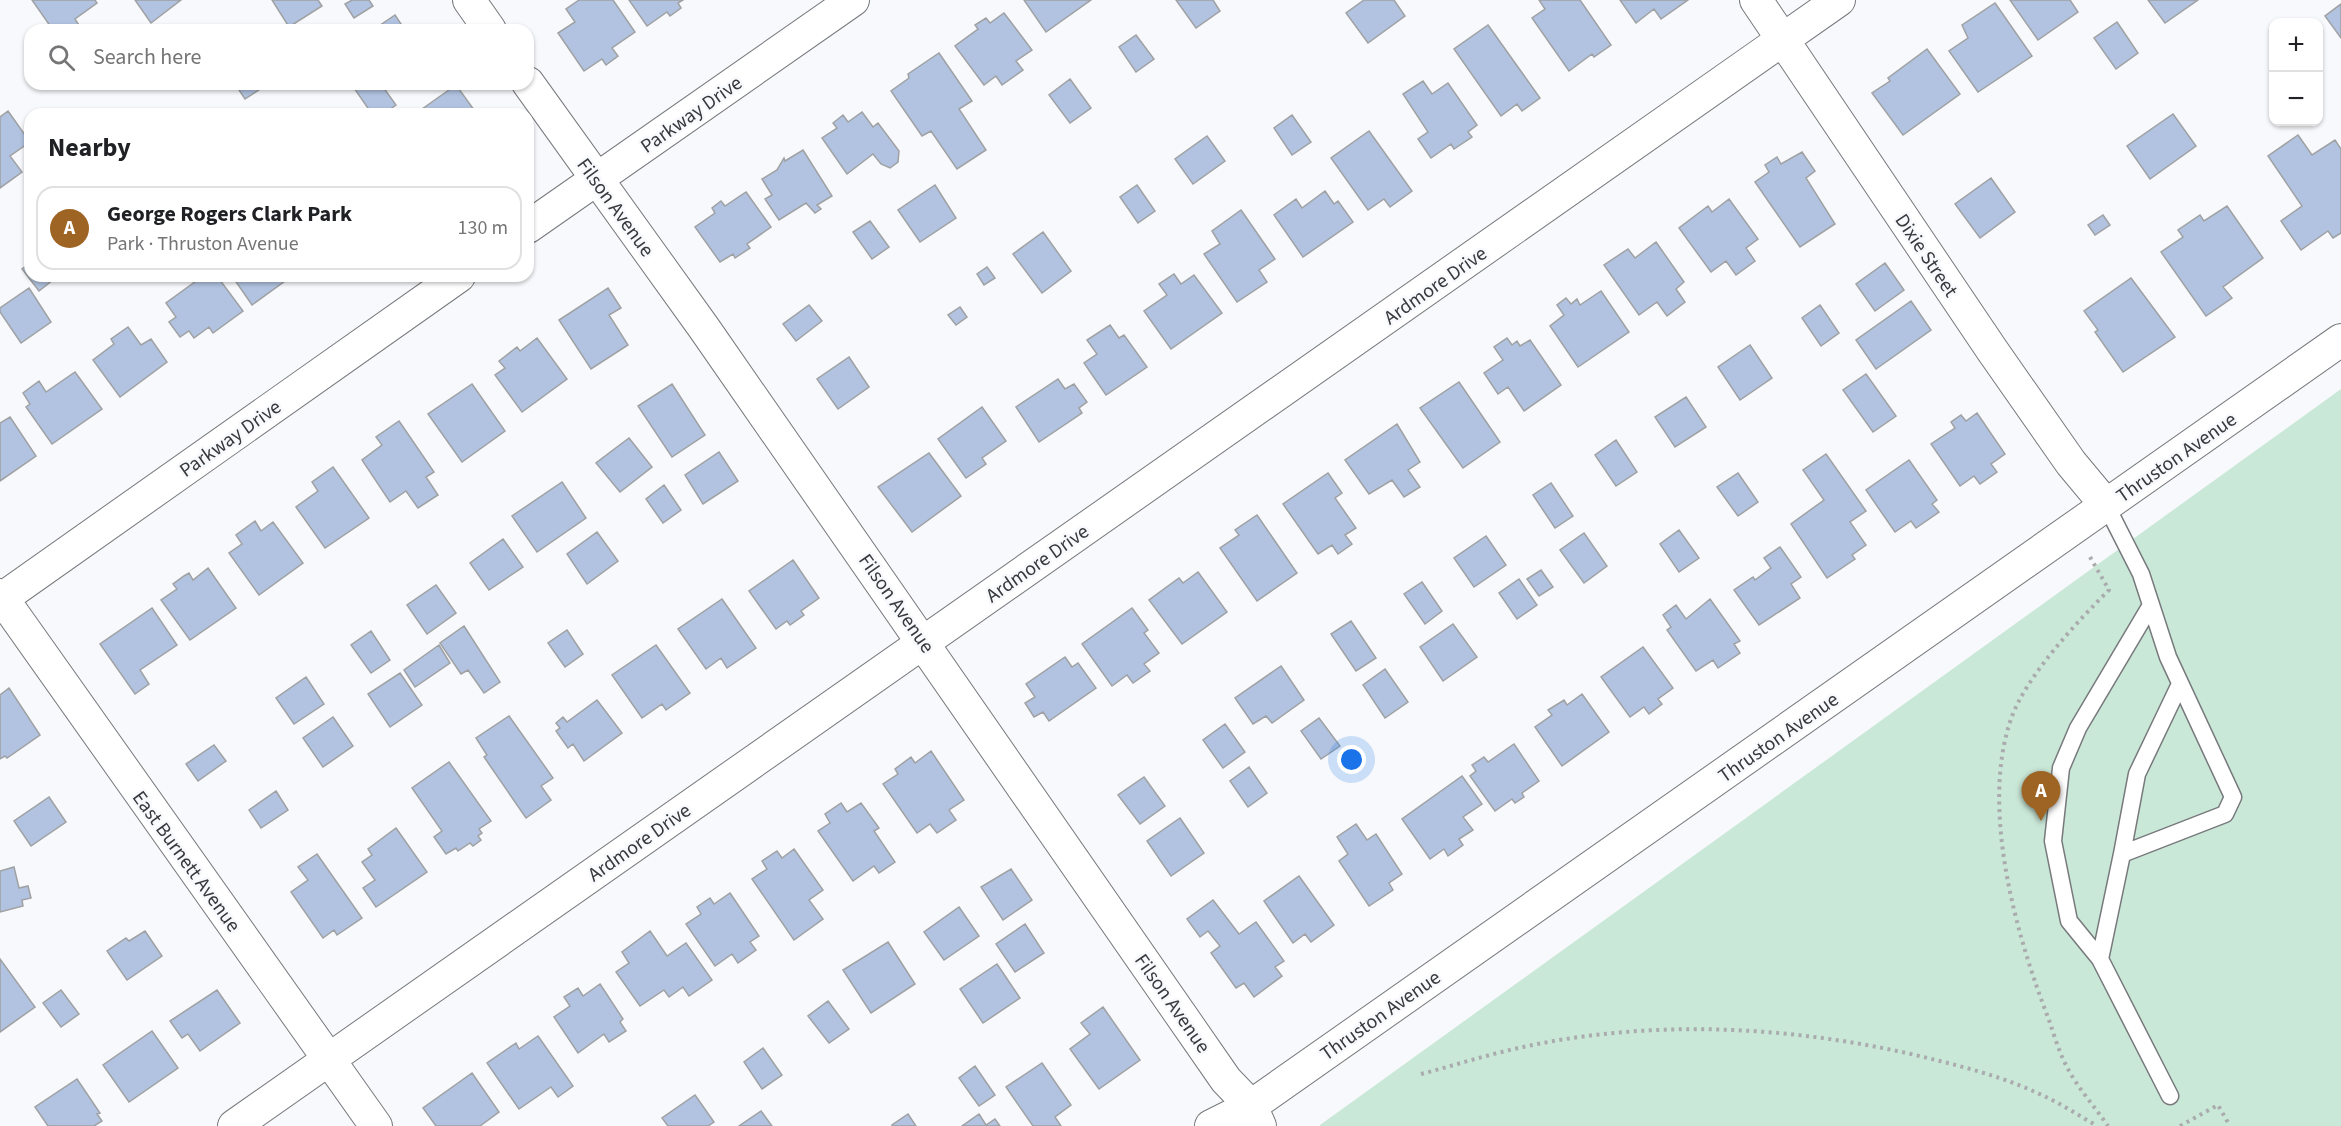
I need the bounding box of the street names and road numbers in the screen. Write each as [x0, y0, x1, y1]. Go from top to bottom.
street label: Parkway Drive [635, 69, 748, 160]
street label: Filson Avenue [570, 153, 661, 263]
street label: Dixie Street [1888, 208, 1964, 303]
street label: Ardmore Drive [1378, 240, 1493, 332]
street label: Parkway Drive [174, 393, 287, 484]
street label: Thruston Avenue [2111, 406, 2243, 510]
street label: Ardmore Drive [980, 518, 1095, 610]
street label: Filson Avenue [852, 548, 941, 659]
street label: Thruston Avenue [1713, 686, 1845, 790]
street label: East Burnett Avenue [125, 785, 247, 938]
street label: Ardmore Drive [582, 797, 697, 889]
street label: Filson Avenue [1128, 948, 1217, 1059]
street label: Thruston Avenue [1315, 964, 1447, 1068]

